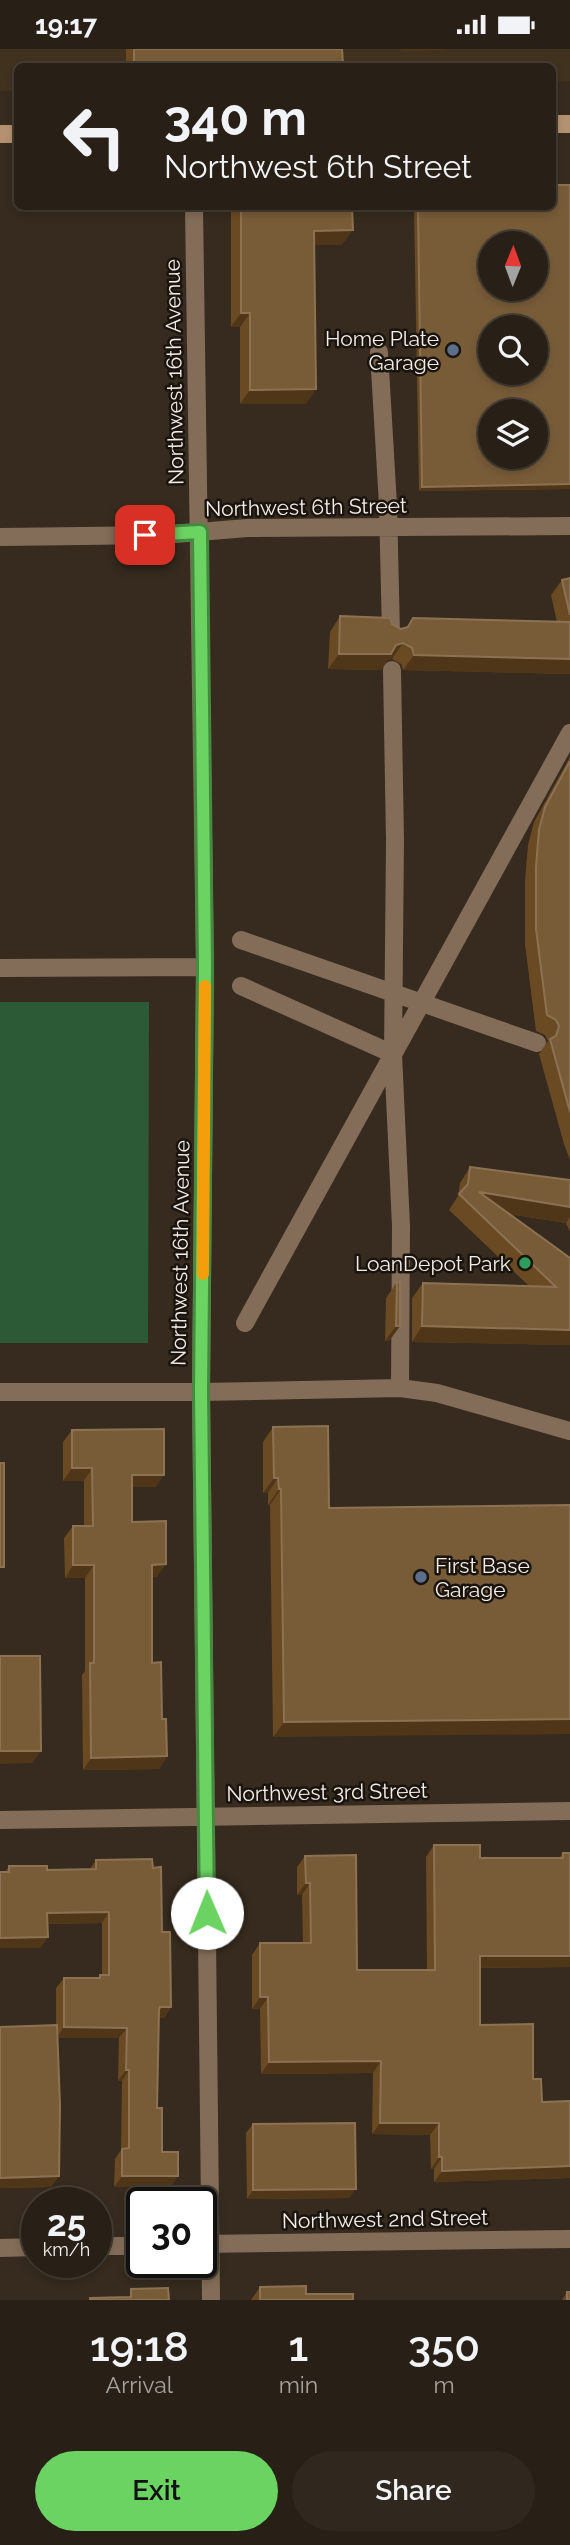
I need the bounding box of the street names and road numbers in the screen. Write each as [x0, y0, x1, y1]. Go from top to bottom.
street label: Northwest 16th Avenue [160, 259, 188, 485]
street label: Northwest 6th Street [205, 493, 407, 521]
street label: Northwest 16th Avenue [166, 1140, 194, 1366]
street label: Northwest 3rd Street [226, 1778, 428, 1806]
street label: Northwest 2nd Street [282, 2205, 488, 2233]

